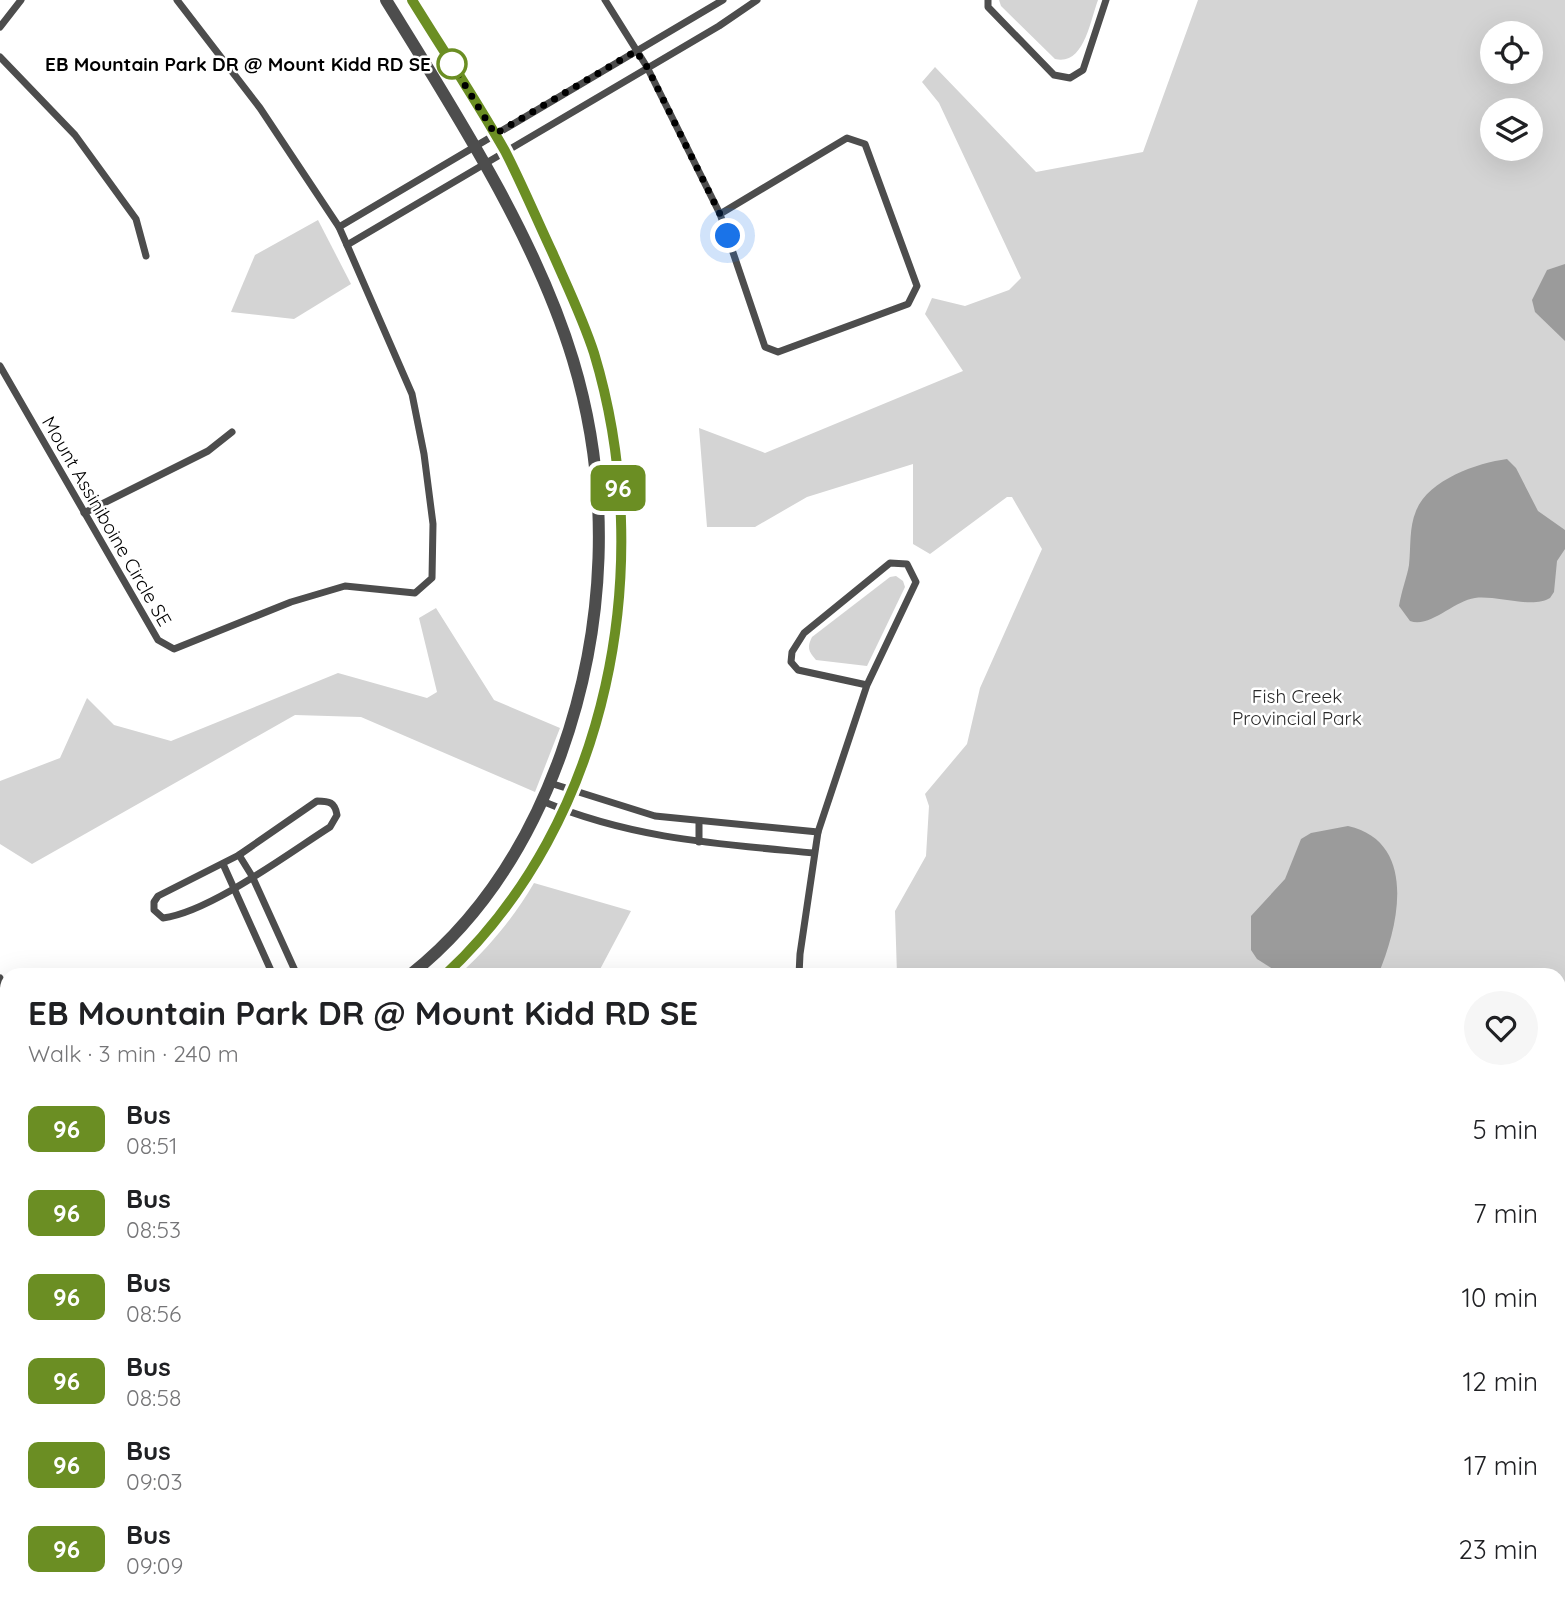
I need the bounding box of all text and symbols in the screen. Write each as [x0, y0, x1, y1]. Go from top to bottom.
map controls [1480, 21, 1543, 161]
button: locate [1480, 21, 1543, 84]
marker: EB Mountain Park DR @ Mount Kidd RD SE [437, 49, 467, 79]
place label: EB Mountain Park DR @ Mount Kidd RD SE [45, 52, 431, 76]
button: layers [1480, 98, 1543, 161]
your location [710, 218, 745, 253]
street label: Mount Assiniboine Circle SE [37, 412, 177, 630]
line badge: 96 [586, 465, 650, 511]
text: 96 [605, 473, 631, 503]
park label: Fish Creek Provincial Park [1232, 684, 1362, 730]
button: heart [1464, 991, 1538, 1065]
text: EB Mountain Park DR @ Mount Kidd RD SE [28, 992, 698, 1033]
text: Walk · 3 min · 240 m [28, 1039, 239, 1068]
text: Bus [126, 1098, 171, 1131]
text: 5 min [1472, 1113, 1538, 1146]
text: 96 [53, 1114, 80, 1144]
text: 08:51 [126, 1131, 177, 1160]
text: Bus [126, 1182, 171, 1215]
text: 7 min [1473, 1197, 1538, 1230]
text: 96 [53, 1198, 80, 1228]
text: 08:53 [126, 1215, 181, 1244]
text: Bus [126, 1266, 171, 1299]
text: 10 min [1462, 1281, 1538, 1314]
text: 96 [53, 1282, 80, 1312]
text: 08:56 [126, 1299, 181, 1328]
text: Bus [126, 1350, 171, 1383]
text: 12 min [1463, 1365, 1538, 1398]
text: 96 [53, 1366, 80, 1396]
text: 08:58 [126, 1383, 181, 1412]
text: Bus [126, 1434, 171, 1467]
text: 17 min [1464, 1449, 1538, 1482]
text: 96 [53, 1450, 80, 1480]
text: 09:03 [126, 1467, 183, 1496]
text: Bus [126, 1518, 171, 1551]
text: 23 min [1459, 1533, 1538, 1566]
text: 96 [53, 1534, 80, 1564]
text: 09:09 [126, 1551, 183, 1580]

